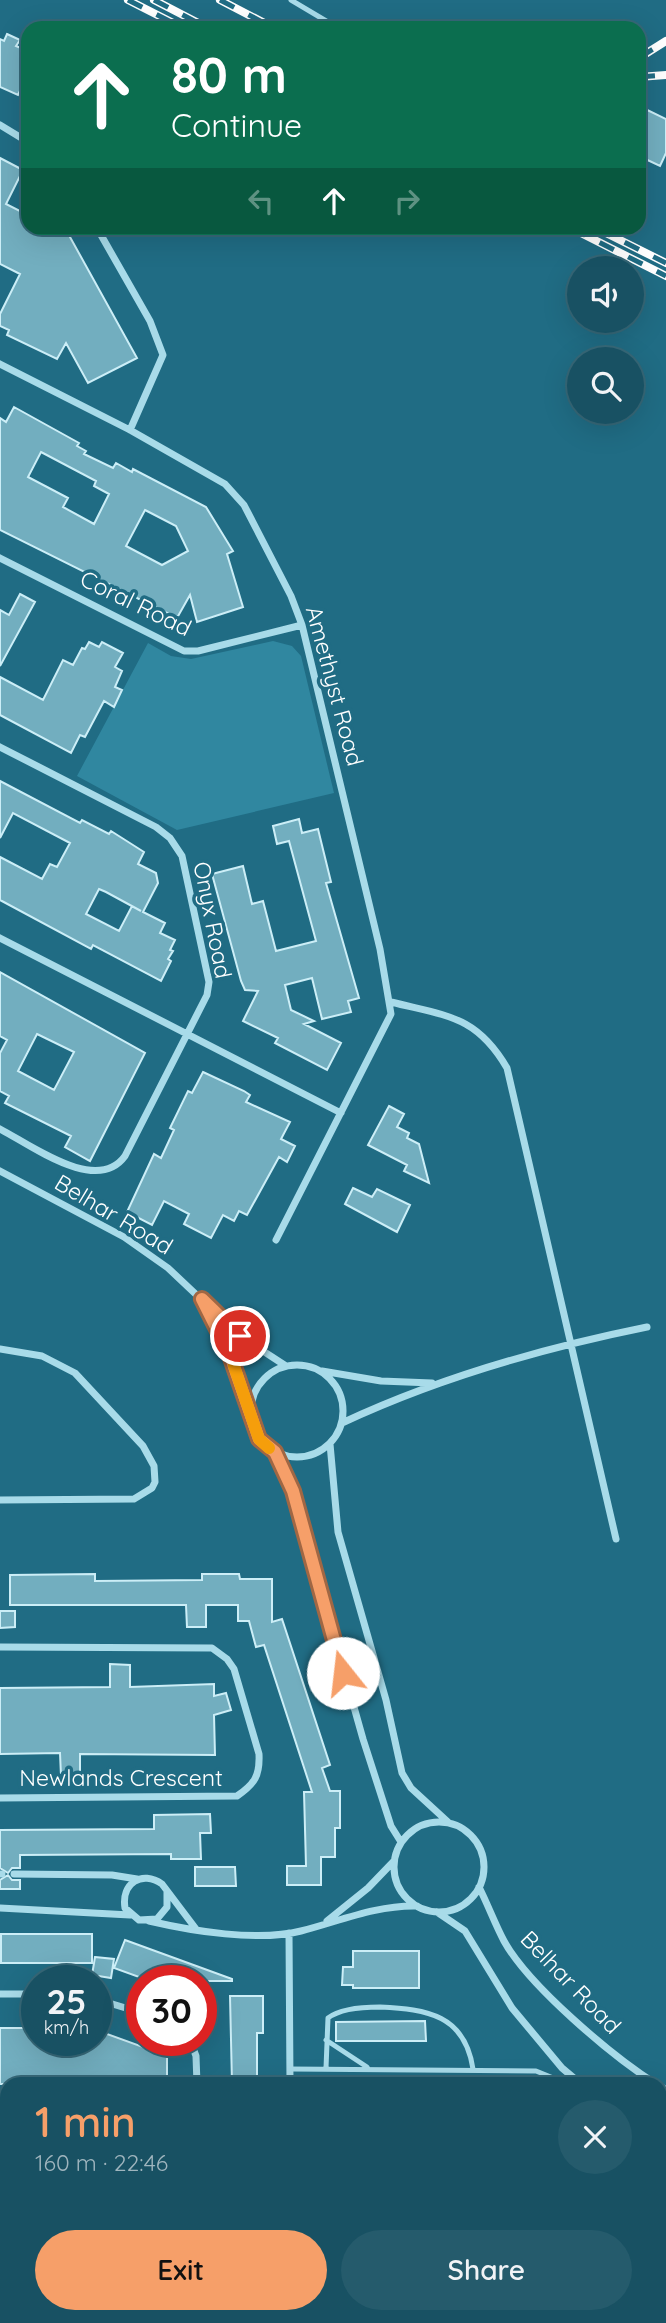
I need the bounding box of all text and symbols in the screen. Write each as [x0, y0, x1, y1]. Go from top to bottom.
text: 80 m [171, 44, 287, 105]
icon: ahead [56, 49, 147, 140]
text: Continue [171, 105, 302, 145]
icon: left [242, 182, 280, 220]
icon: ahead [315, 182, 353, 220]
icon: right [388, 182, 426, 220]
map controls [567, 256, 644, 424]
button: sound [567, 256, 644, 333]
button: search [567, 347, 644, 424]
street label: Coral Road [76, 564, 196, 642]
street label: Amethyst Road [300, 603, 370, 769]
street label: Onyx Road [187, 859, 239, 981]
street label: Belhar Road [50, 1167, 178, 1261]
pin [210, 1306, 270, 1366]
icon: arrive [221, 1317, 259, 1355]
position arrow [306, 1636, 380, 1710]
street label: Newlands Crescent [19, 1763, 223, 1792]
street label: Belhar Road [515, 1924, 627, 2040]
speed limit sign: 30 [126, 1965, 217, 2056]
text: 25 [46, 1979, 87, 2023]
text: km/h [44, 2016, 89, 2039]
text: 1 min [35, 2095, 136, 2148]
button: close [558, 2100, 632, 2174]
text: 160 m · 22:46 [35, 2148, 168, 2177]
button: Exit [35, 2230, 327, 2310]
button: Share [341, 2230, 632, 2310]

